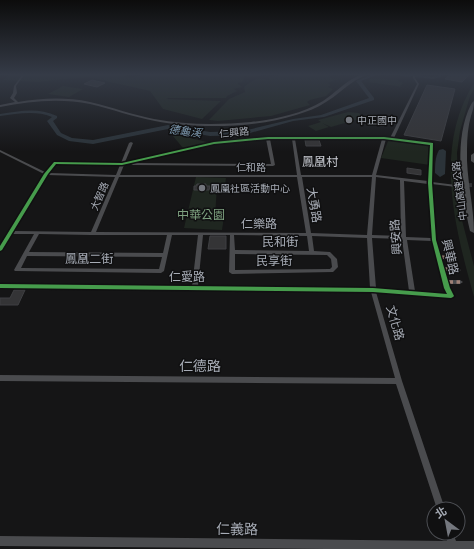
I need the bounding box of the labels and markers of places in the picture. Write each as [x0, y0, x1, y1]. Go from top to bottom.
marker: 中正國中 [344, 115, 354, 125]
place label: 中正國中 [357, 115, 397, 127]
marker: 鳳凰社區活動中心 [197, 183, 207, 193]
place label: 鳳凰社區活動中心 [210, 183, 290, 195]

